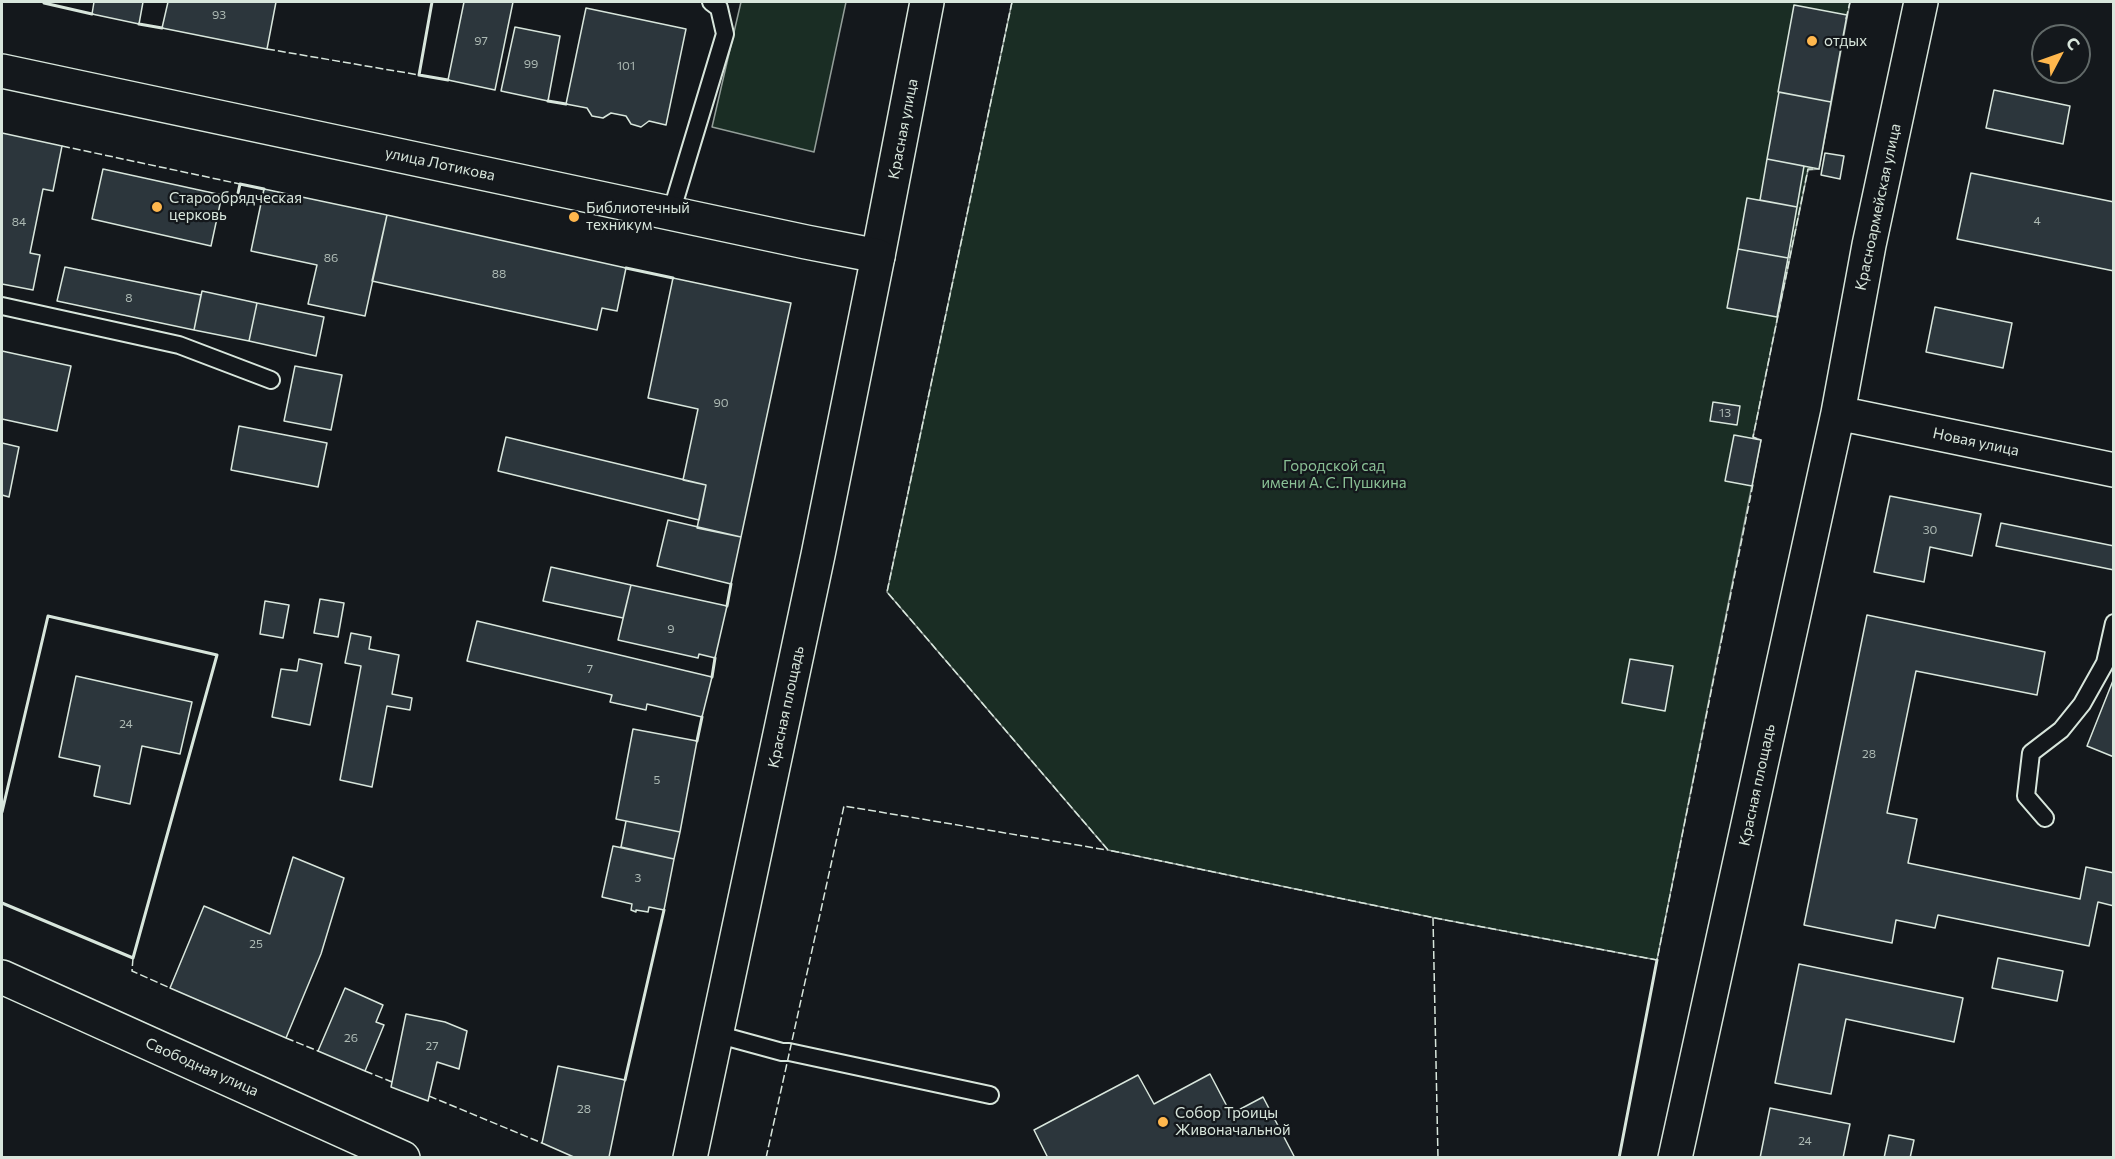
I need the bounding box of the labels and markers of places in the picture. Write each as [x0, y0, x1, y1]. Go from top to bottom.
place label: отдых [1824, 32, 1867, 50]
marker: отдых [1805, 34, 1819, 48]
place label: Старообрядческая церковь [169, 189, 302, 224]
place label: Библиотечный техникум [586, 199, 690, 234]
marker: Старообрядческая церковь [150, 200, 164, 214]
marker: Библиотечный техникум [567, 210, 581, 224]
place label: Собор Троицы Живоначальной [1175, 1104, 1291, 1139]
marker: Собор Троицы Живоначальной [1156, 1115, 1170, 1129]

